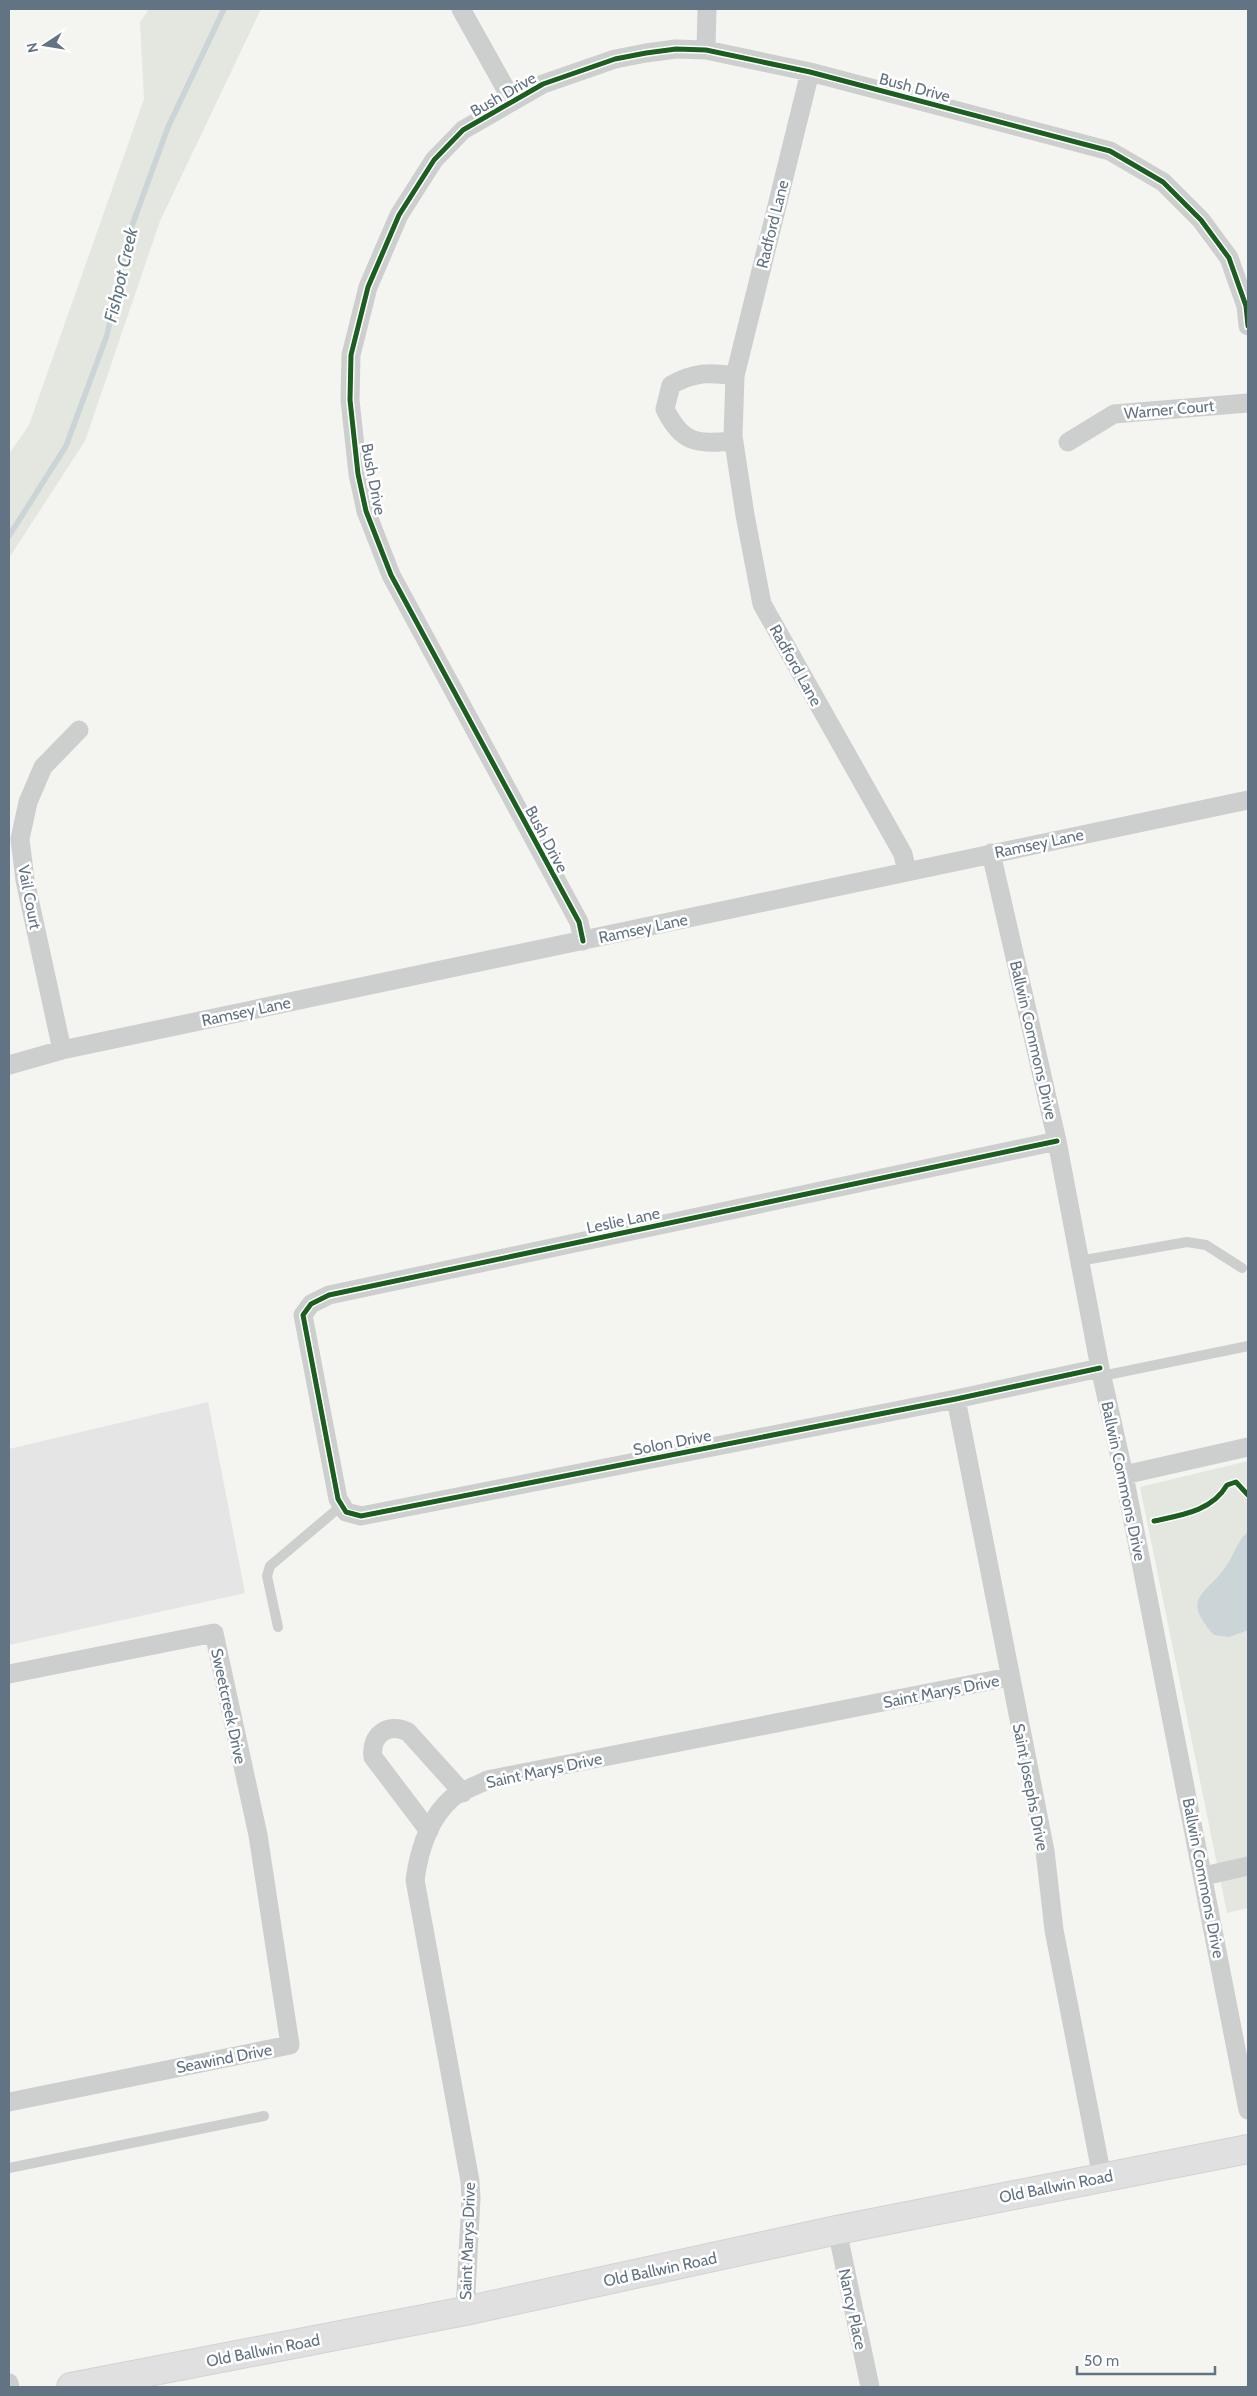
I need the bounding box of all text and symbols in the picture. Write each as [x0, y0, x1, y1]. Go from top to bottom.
north arrow [20, 20, 70, 70]
text: N [22, 41, 42, 54]
street label: Bush Drive [467, 68, 539, 121]
street label: Bush Drive [877, 69, 952, 106]
street label: Radford Lane [752, 178, 793, 270]
water label: Fishpot Creek [99, 224, 143, 324]
street label: Warner Court [1123, 396, 1215, 423]
street label: Bush Drive [357, 442, 390, 517]
street label: Radford Lane [765, 621, 826, 709]
street label: Bush Drive [521, 803, 572, 876]
street label: Ramsey Lane [993, 825, 1085, 862]
street label: Vail Court [14, 863, 45, 931]
street label: Ramsey Lane [597, 910, 689, 947]
street label: Ballwin Commons Drive [1006, 959, 1061, 1121]
street label: Ramsey Lane [200, 993, 292, 1030]
street label: Leslie Lane [585, 1203, 661, 1238]
street label: Ballwin Commons Drive [1097, 1400, 1150, 1563]
street label: Solon Drive [631, 1426, 713, 1459]
street label: Sweetcreek Drive [207, 1647, 250, 1766]
street label: Saint Marys Drive [881, 1671, 1001, 1712]
street label: Saint Josephs Drive [1009, 1722, 1052, 1852]
street label: Saint Marys Drive [484, 1749, 604, 1792]
street label: Ballwin Commons Drive [1179, 1796, 1228, 1960]
street label: Seawind Drive [175, 2040, 274, 2077]
street label: Old Ballwin Road [998, 2166, 1115, 2207]
street label: Saint Marys Drive [456, 2182, 479, 2300]
street label: Old Ballwin Road [602, 2248, 718, 2291]
street label: Nancy Place [835, 2267, 870, 2351]
street label: Old Ballwin Road [205, 2330, 322, 2371]
scale bar [1077, 2344, 1214, 2376]
text: 50 m [1084, 2352, 1119, 2370]

